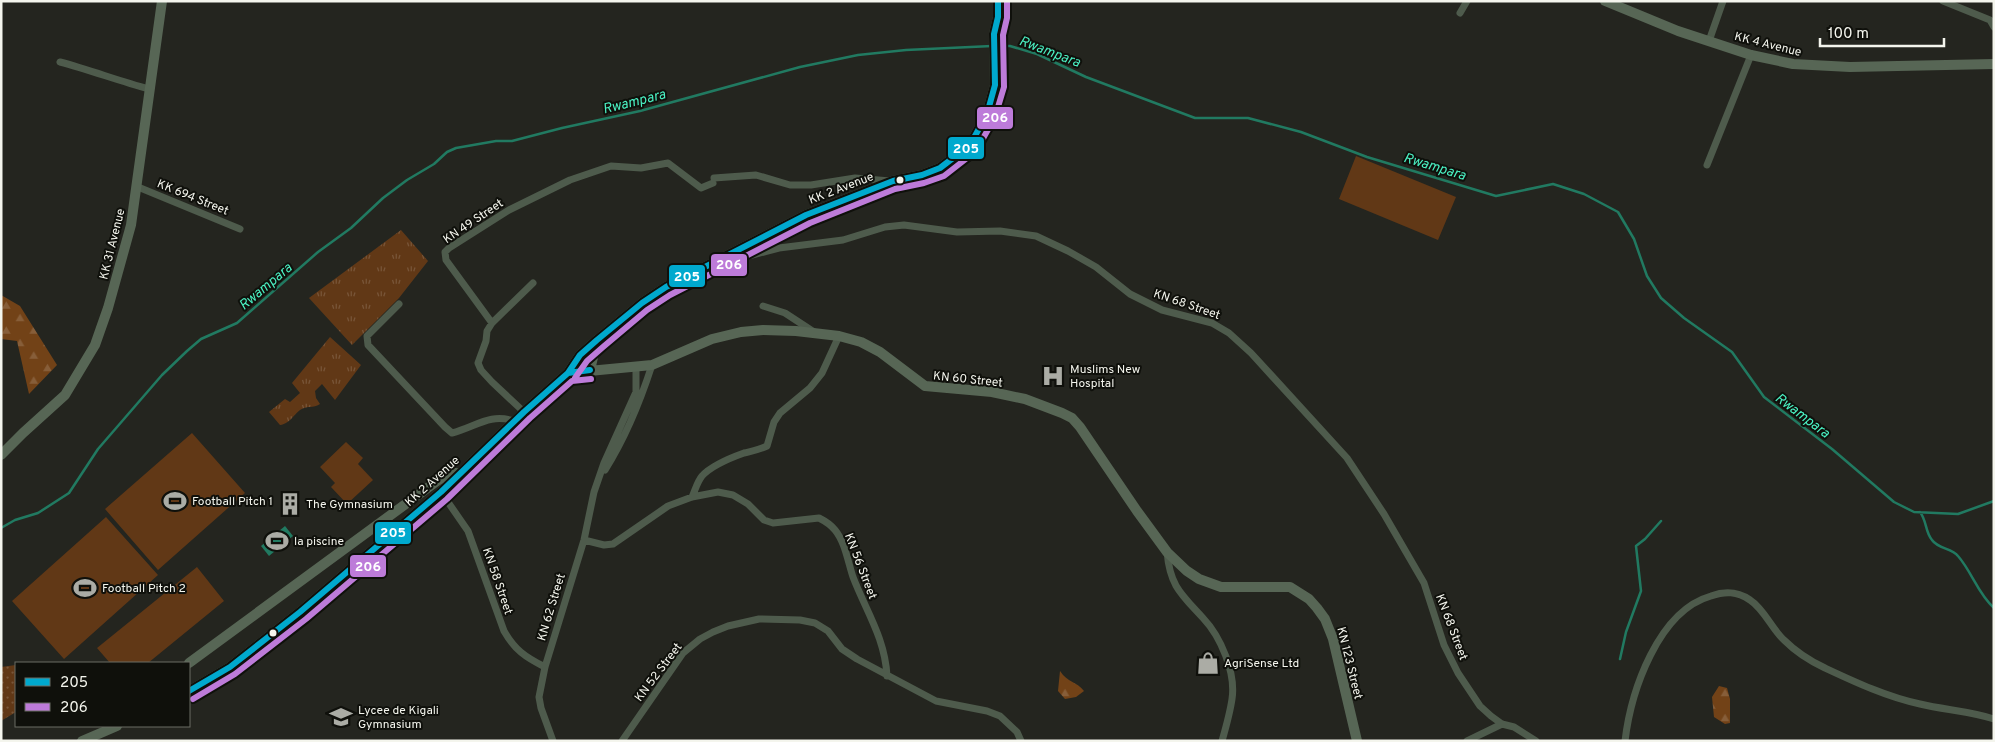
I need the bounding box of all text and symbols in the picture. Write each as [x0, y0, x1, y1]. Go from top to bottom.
scale bar [1820, 15, 1944, 47]
text: 100 m [1828, 25, 1869, 44]
street label: KK 4 Avenue [1733, 29, 1803, 61]
water label: Rwampara [1016, 33, 1083, 72]
water label: Rwampara [601, 86, 668, 118]
line badge: 206 [976, 106, 1014, 130]
text: 206 [982, 110, 1008, 127]
line badge: 205 [947, 136, 985, 160]
text: 205 [953, 141, 979, 158]
water label: Rwampara [1401, 150, 1468, 185]
street label: KK 2 Avenue [807, 169, 876, 209]
unlabelled marker [895, 175, 905, 185]
street label: KK 694 Street [154, 176, 231, 220]
street label: KN 49 Street [440, 196, 507, 248]
street label: KK 31 Avenue [96, 207, 130, 281]
line badge: 206 [710, 253, 748, 277]
text: 206 [716, 257, 742, 274]
water label: Rwampara [236, 260, 297, 314]
line badge: 205 [668, 264, 706, 288]
text: 205 [674, 269, 700, 286]
street label: KN 68 Street [1151, 286, 1222, 324]
place label: Muslims New Hospital [1070, 362, 1141, 392]
hospital icon: Muslims New Hospital [1040, 363, 1066, 389]
street label: KN 60 Street [932, 368, 1004, 392]
water label: Rwampara [1771, 390, 1833, 443]
street label: KK 2 Avenue [402, 453, 463, 511]
sports icon: Football Pitch 1 [162, 488, 188, 514]
building icon: The Gymnasium [277, 491, 303, 517]
place label: Football Pitch 1 [192, 494, 273, 510]
place label: The Gymnasium [306, 497, 393, 513]
line badge: 205 [374, 521, 412, 545]
text: 205 [380, 525, 406, 542]
sports icon: la piscine [264, 528, 290, 554]
street label: KN 56 Street [840, 531, 880, 602]
place label: la piscine [294, 534, 344, 550]
street label: KN 58 Street [478, 546, 516, 617]
line badge: 206 [349, 554, 387, 578]
text: 206 [355, 559, 381, 576]
street label: KN 62 Street [534, 572, 570, 643]
sports icon: Football Pitch 2 [72, 575, 98, 601]
place label: Football Pitch 2 [102, 581, 186, 597]
street label: KN 68 Street [1431, 592, 1471, 663]
street label: KN 123 Street [1332, 625, 1366, 701]
unlabelled marker [268, 628, 278, 638]
street label: KN 52 Street [631, 640, 686, 705]
shop icon: AgriSense Ltd [1195, 650, 1221, 676]
place label: AgriSense Ltd [1224, 656, 1299, 672]
legend [15, 662, 190, 727]
text: 205 [60, 674, 88, 693]
text: 206 [60, 699, 88, 718]
place label: Lycee de Kigali Gymnasium [358, 703, 439, 733]
school or university icon: Lycee de Kigali Gymnasium [328, 704, 354, 730]

